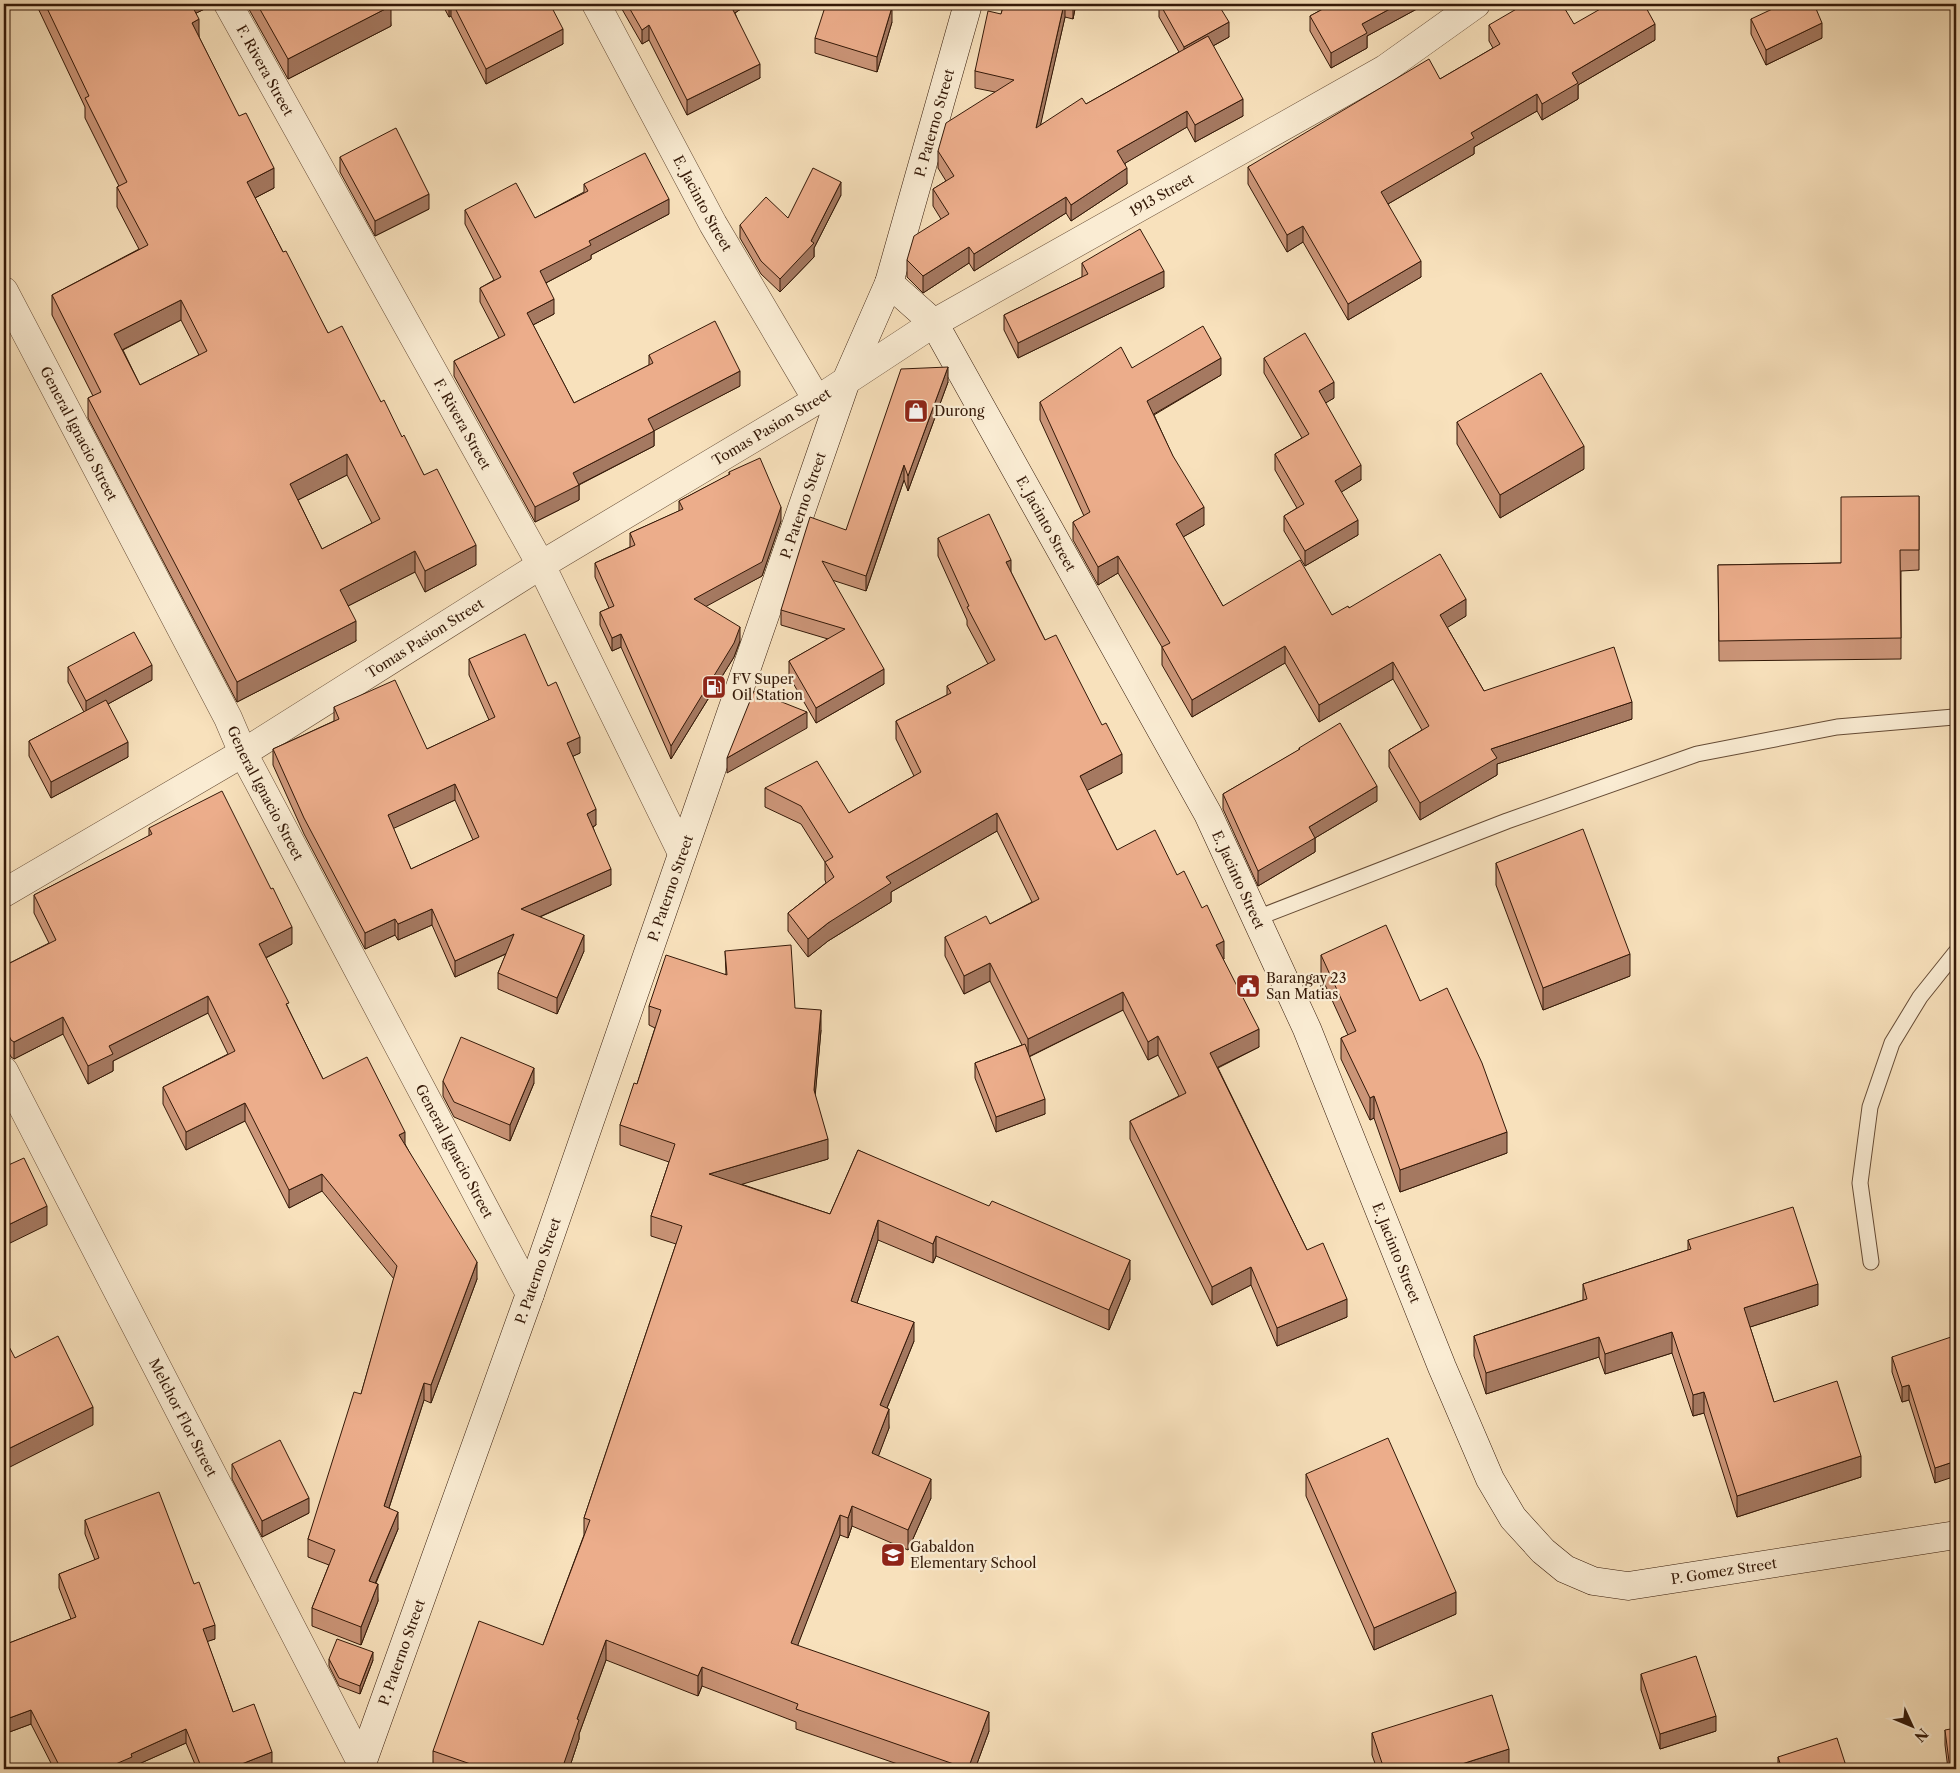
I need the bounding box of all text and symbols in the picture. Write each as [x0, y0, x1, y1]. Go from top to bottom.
street label: F. Rivera Street [232, 22, 298, 119]
street label: P. Paterno Street [910, 67, 958, 179]
street label: E. Jacinto Street [669, 152, 736, 255]
street label: 1913 Street [1126, 170, 1197, 220]
street label: General Ignacio Street [36, 363, 121, 504]
street label: F. Rivera Street [430, 375, 495, 473]
street label: Tomas Pasion Street [709, 384, 834, 470]
shop icon: Durong [903, 398, 929, 424]
place label: Durong [934, 402, 985, 420]
street label: P. Paterno Street [776, 450, 830, 561]
street label: E. Jacinto Street [1012, 473, 1080, 575]
street label: Tomas Pasion Street [363, 594, 487, 682]
place label: FV Super Oil Station [732, 670, 803, 704]
fuel station icon: FV Super Oil Station [701, 674, 727, 700]
street label: General Ignacio Street [223, 723, 307, 863]
street label: E. Jacinto Street [1208, 828, 1269, 932]
street label: P. Paterno Street [644, 832, 697, 944]
place label: Barangay 23 San Matias [1266, 969, 1346, 1003]
public building icon: Barangay 23 San Matias [1235, 973, 1261, 999]
street label: General Ignacio Street [411, 1081, 497, 1221]
street label: E. Jacinto Street [1368, 1200, 1424, 1306]
street label: P. Paterno Street [511, 1215, 565, 1326]
street label: Melchor Flor Street [145, 1355, 221, 1480]
place label: Gabaldon Elementary School [910, 1538, 1036, 1572]
school or university icon: Gabaldon Elementary School [880, 1542, 906, 1568]
street label: P. Gomez Street [1670, 1554, 1778, 1588]
street label: P. Paterno Street [375, 1597, 429, 1708]
north arrow [1888, 1700, 1938, 1750]
text: N [1911, 1724, 1932, 1746]

